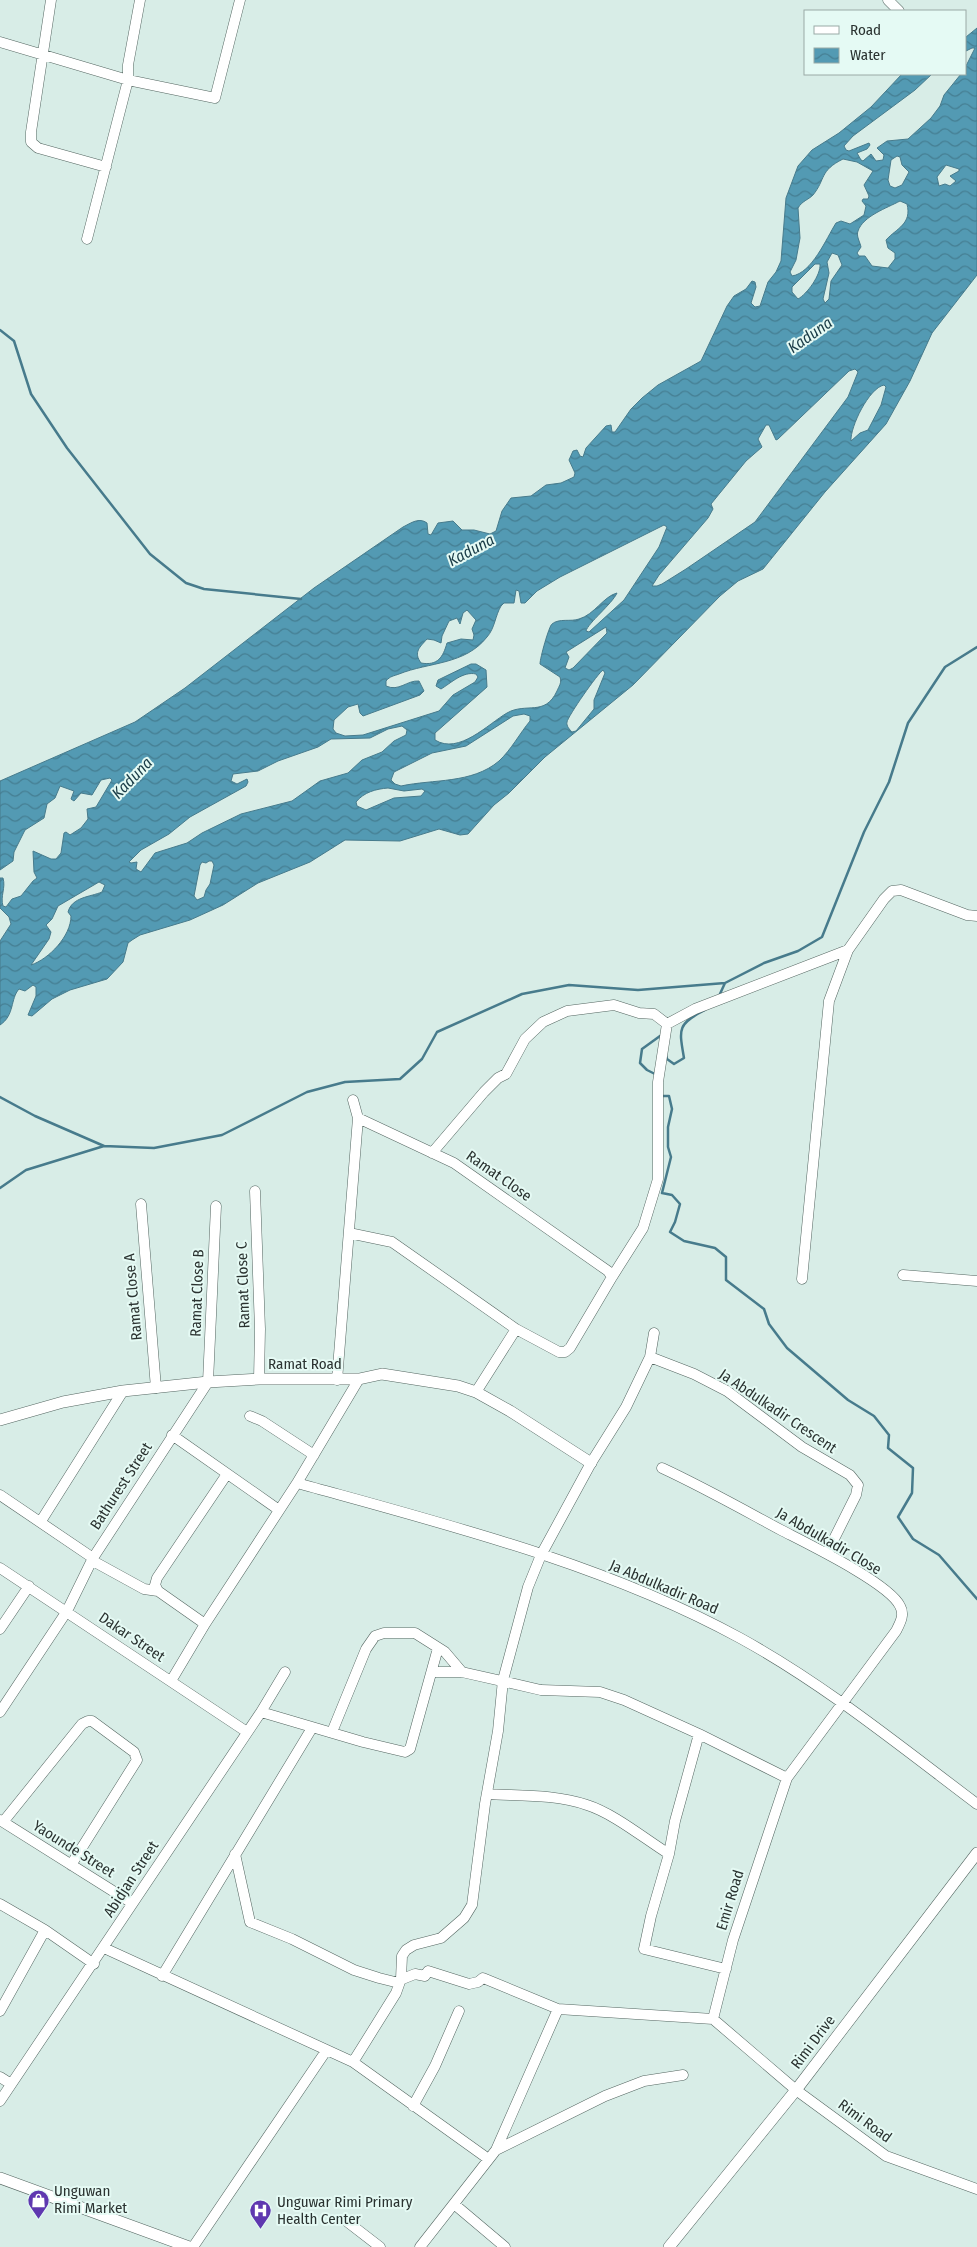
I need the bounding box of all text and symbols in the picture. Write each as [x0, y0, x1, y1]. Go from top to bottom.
legend [804, 10, 967, 75]
text: Road [850, 21, 881, 39]
text: Water [850, 46, 886, 64]
water label: Kaduna [784, 313, 836, 357]
water label: Kaduna [444, 530, 498, 570]
water label: Kaduna [108, 753, 156, 803]
street label: Ramat Close [463, 1147, 535, 1205]
street label: Ramat Close C [232, 1241, 254, 1329]
street label: Ramat Close B [186, 1249, 208, 1337]
street label: Ramat Close A [120, 1253, 146, 1341]
street label: Ramat Road [268, 1355, 342, 1373]
street label: Ja Abdulkadir Crescent [716, 1365, 840, 1457]
street label: Bathurest Street [86, 1439, 156, 1533]
street label: Ja Abdulkadir Close [773, 1504, 885, 1578]
street label: Ja Abdulkadir Road [607, 1556, 721, 1618]
street label: Dakar Street [96, 1608, 168, 1666]
street label: Yaounde Street [30, 1817, 118, 1881]
street label: Abidjan Street [100, 1837, 162, 1920]
street label: Emir Road [712, 1868, 748, 1932]
street label: Rimi Drive [787, 2012, 839, 2072]
street label: Rimi Road [835, 2096, 895, 2146]
place label: Unguwan Rimi Market [54, 2182, 127, 2217]
shop icon: Unguwan Rimi Market [26, 2188, 50, 2219]
place label: Unguwar Rimi Primary Health Center [277, 2193, 413, 2228]
hospital icon: Unguwar Rimi Primary Health Center [249, 2199, 273, 2230]

